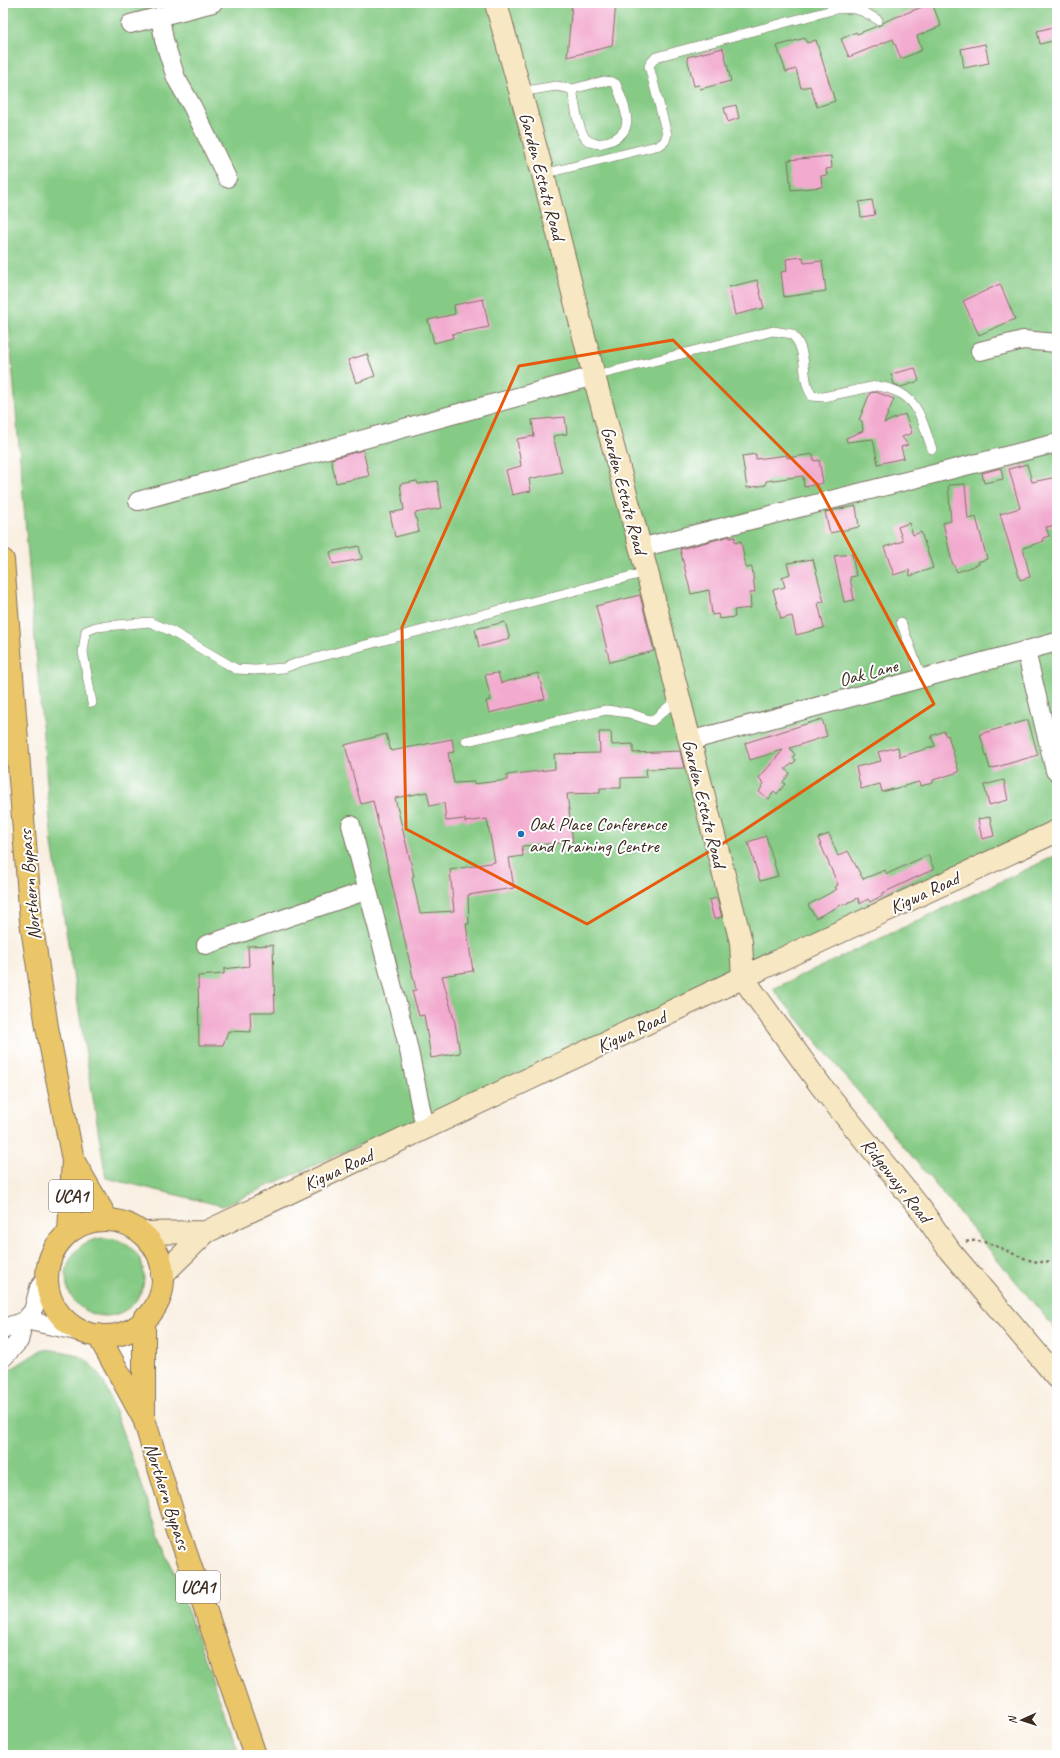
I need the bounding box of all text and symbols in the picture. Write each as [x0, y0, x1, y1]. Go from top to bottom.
street label: Garden Estate Road [514, 110, 571, 246]
street label: Garden Estate Road [596, 424, 653, 560]
street label: Oak Lane [836, 653, 902, 692]
street label: Garden Estate Road [677, 737, 732, 873]
place label: Oak Place Conference and Training Centre [529, 812, 668, 858]
street label: Northern Bypass [13, 827, 47, 941]
marker: Oak Place Conference and Training Centre [516, 829, 526, 839]
street label: Kigwa Road [886, 865, 965, 919]
street label: Kigwa Road [593, 1004, 672, 1058]
street label: Ridgeways Road [856, 1133, 938, 1230]
street label: Kigwa Road [300, 1142, 379, 1196]
road number: UCA1 [49, 1180, 93, 1212]
street label: Northern Bypass [139, 1440, 196, 1554]
road number: UCA1 [176, 1571, 220, 1603]
north arrow [1002, 1700, 1042, 1740]
text: N [1005, 1715, 1019, 1724]

